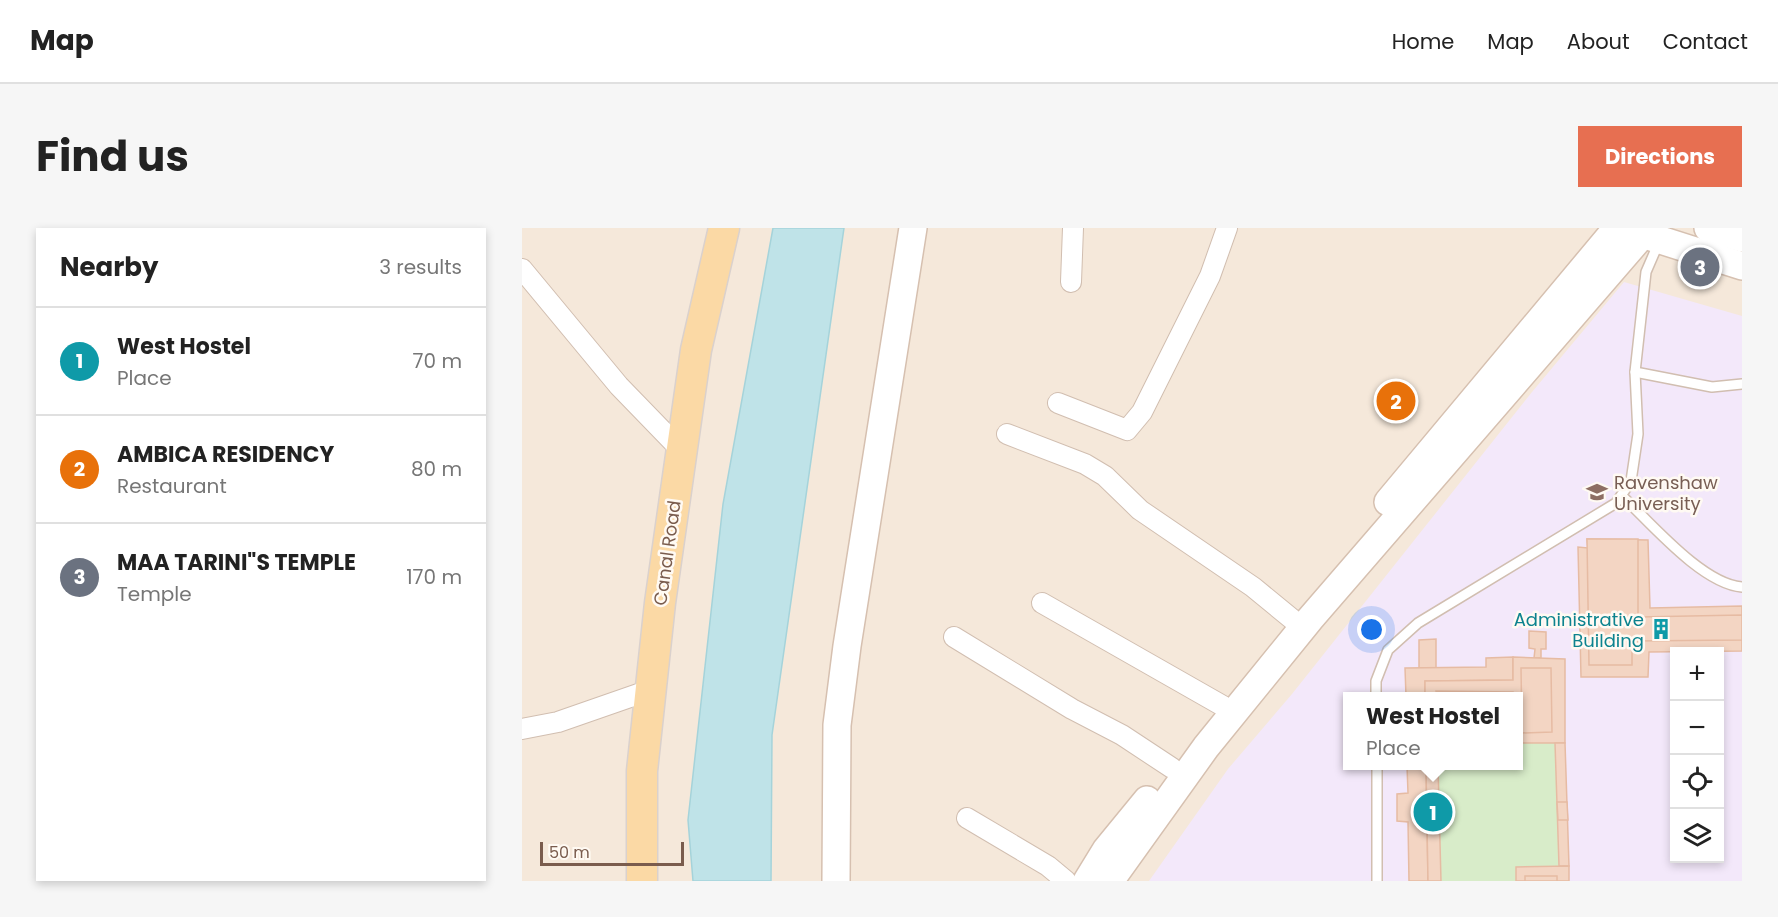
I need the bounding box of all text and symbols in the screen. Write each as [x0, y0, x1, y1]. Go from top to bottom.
text: Map [30, 21, 94, 60]
text: Home [1392, 27, 1454, 56]
text: Map [1487, 27, 1534, 56]
text: About [1567, 27, 1630, 56]
text: Contact [1663, 27, 1748, 56]
button: Directions [1578, 126, 1742, 187]
text: Find us [36, 127, 189, 186]
pin: 3 [1680, 244, 1720, 290]
text: Nearby [60, 249, 158, 285]
text: 3 results [379, 253, 462, 281]
text: West Hostel [117, 331, 251, 362]
text: 1 [76, 347, 83, 375]
text: 70 m [413, 347, 462, 375]
text: Place [117, 364, 172, 392]
pin: 2 [1376, 378, 1416, 423]
text: AMBICA RESIDENCY [117, 439, 334, 470]
text: 2 [74, 455, 85, 483]
text: 80 m [411, 455, 462, 483]
place label: Ravenshaw University [1614, 470, 1718, 516]
text: Restaurant [117, 472, 227, 500]
school or university icon: Ravenshaw University [1585, 480, 1609, 504]
street label: Canal Road [647, 499, 687, 607]
text: MAA TARINI"S TEMPLE [117, 547, 356, 578]
text: 3 [73, 563, 86, 591]
text: 170 m [406, 563, 462, 591]
text: Temple [117, 580, 192, 608]
place label: Administrative Building [1514, 607, 1644, 653]
your location [1357, 615, 1386, 644]
building icon: Administrative Building [1649, 617, 1673, 641]
map controls [1670, 647, 1724, 863]
button: + [1670, 647, 1724, 701]
popup [1343, 692, 1523, 770]
text: West Hostel [1366, 701, 1500, 732]
button: − [1670, 701, 1724, 755]
text: Place [1366, 734, 1421, 762]
button: locate [1670, 755, 1724, 809]
pin: 1 [1414, 790, 1452, 834]
button: layers [1670, 809, 1724, 863]
scale bar [540, 839, 684, 866]
text: 50 m [549, 841, 590, 864]

